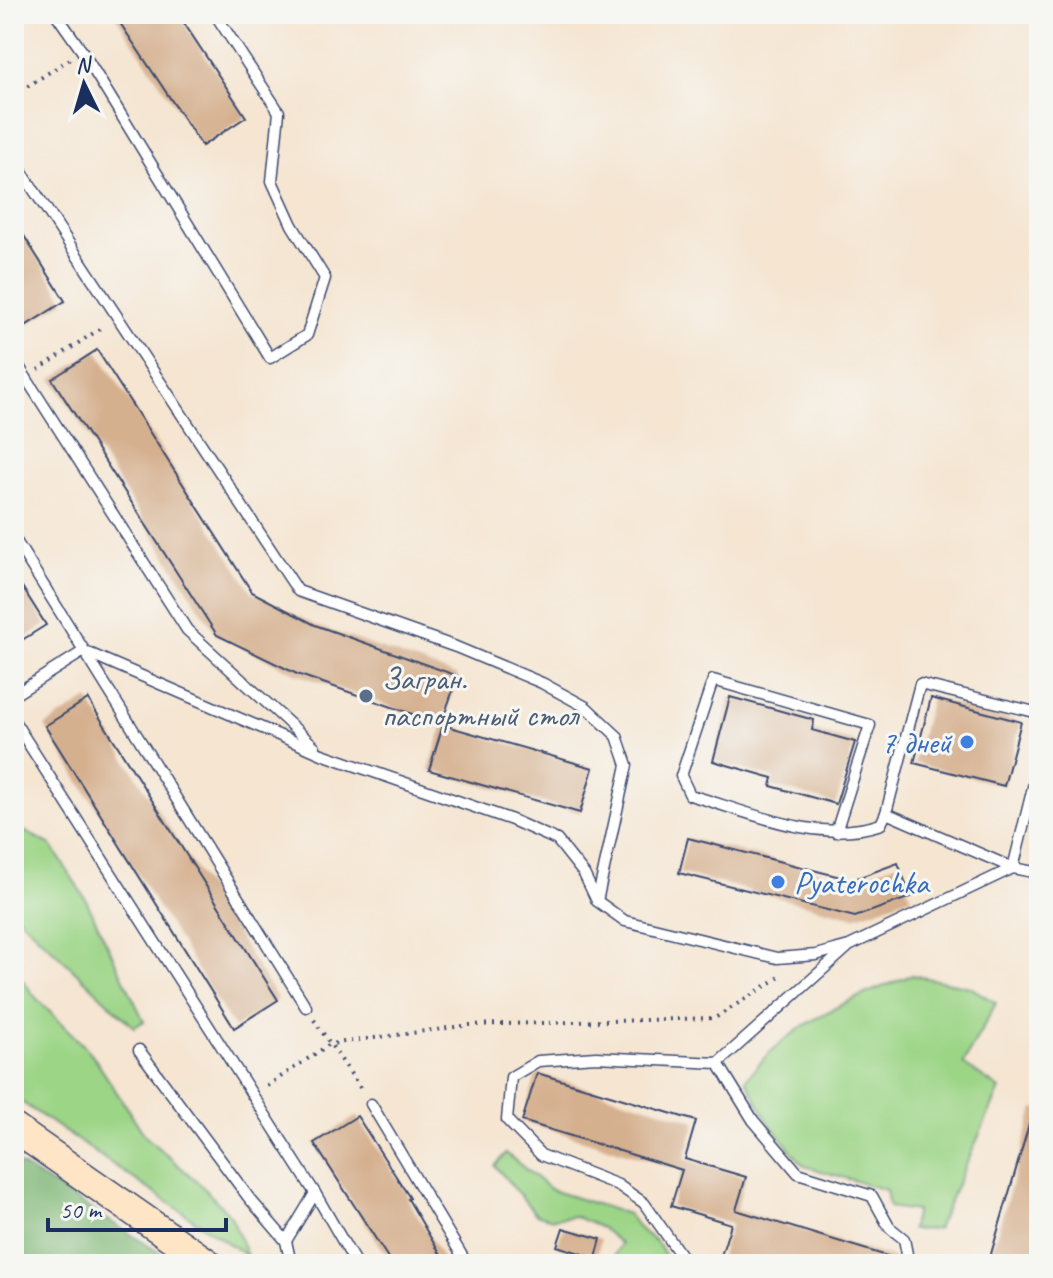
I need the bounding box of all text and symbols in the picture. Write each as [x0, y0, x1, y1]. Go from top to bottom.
north arrow [44, 44, 124, 124]
text: N [74, 50, 94, 80]
place label: Загран. паспортный стол [382, 658, 580, 736]
marker: Загран. паспортный стол [357, 687, 375, 705]
place label: 7 дней [881, 722, 953, 763]
marker: 7 дней [958, 733, 976, 751]
place label: Pyaterochka [794, 862, 931, 903]
marker: Pyaterochka [769, 873, 787, 891]
scale bar [48, 1182, 226, 1232]
text: 50 m [60, 1195, 103, 1225]

